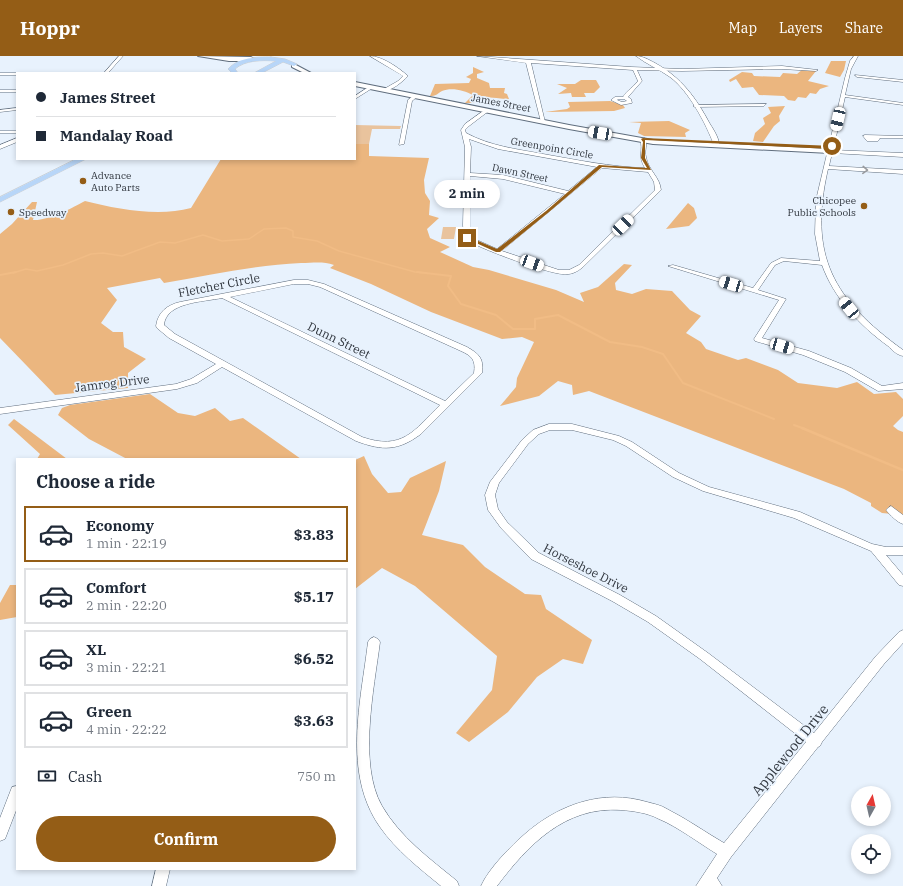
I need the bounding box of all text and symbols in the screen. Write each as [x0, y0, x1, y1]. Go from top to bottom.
text: Hoppr [20, 16, 80, 40]
text: Map [729, 19, 757, 37]
text: Layers [779, 19, 823, 37]
text: Share [845, 19, 883, 37]
text: James Street [60, 88, 155, 107]
street label: James Street [470, 91, 532, 115]
car [829, 106, 847, 132]
car [587, 125, 613, 141]
text: Mandalay Road [60, 126, 173, 145]
street label: Greenpoint Circle [510, 134, 594, 162]
route start [823, 137, 841, 155]
street label: Dawn Street [491, 161, 550, 185]
one-way arrow [862, 165, 868, 174]
place label: Advance Auto Parts [91, 169, 140, 194]
marker: Advance Auto Parts [78, 176, 88, 186]
callout: 2 min [434, 180, 500, 208]
text: 2 min [449, 185, 485, 202]
place label: Chicopee Public Schools [787, 194, 856, 219]
marker: Chicopee Public Schools [859, 201, 869, 211]
place label: Speedway [19, 206, 67, 219]
marker: Speedway [6, 207, 16, 217]
car [610, 212, 636, 238]
route end [458, 229, 476, 247]
car [519, 253, 545, 273]
street label: Fletcher Circle [177, 270, 261, 300]
car [718, 275, 744, 293]
car [837, 295, 861, 321]
street label: Dunn Street [305, 318, 373, 362]
car [769, 337, 795, 355]
street label: Jamrog Drive [74, 371, 150, 395]
text: Choose a ride [36, 470, 155, 493]
icon: car [38, 516, 74, 552]
text: Economy [86, 516, 154, 535]
text: $3.83 [294, 525, 334, 544]
text: 1 min · 22:19 [86, 535, 167, 552]
street label: Horseshoe Drive [541, 540, 631, 596]
icon: car [38, 578, 74, 614]
text: Comfort [86, 578, 146, 597]
text: $5.17 [294, 587, 334, 606]
text: 2 min · 22:20 [86, 597, 167, 614]
icon: car [38, 640, 74, 676]
text: XL [86, 640, 106, 659]
text: $6.52 [294, 649, 334, 668]
text: 3 min · 22:21 [86, 659, 167, 676]
street label: Applewood Drive [748, 701, 832, 799]
icon: car [38, 702, 74, 738]
text: Green [86, 702, 132, 721]
text: $3.63 [294, 711, 334, 730]
text: 4 min · 22:22 [86, 721, 167, 738]
icon: cash [36, 765, 58, 787]
text: Cash [68, 767, 102, 786]
text: 750 m [297, 768, 336, 785]
north arrow [851, 786, 891, 826]
map controls [851, 786, 891, 874]
button: Confirm [36, 816, 336, 862]
button: locate [851, 834, 891, 874]

